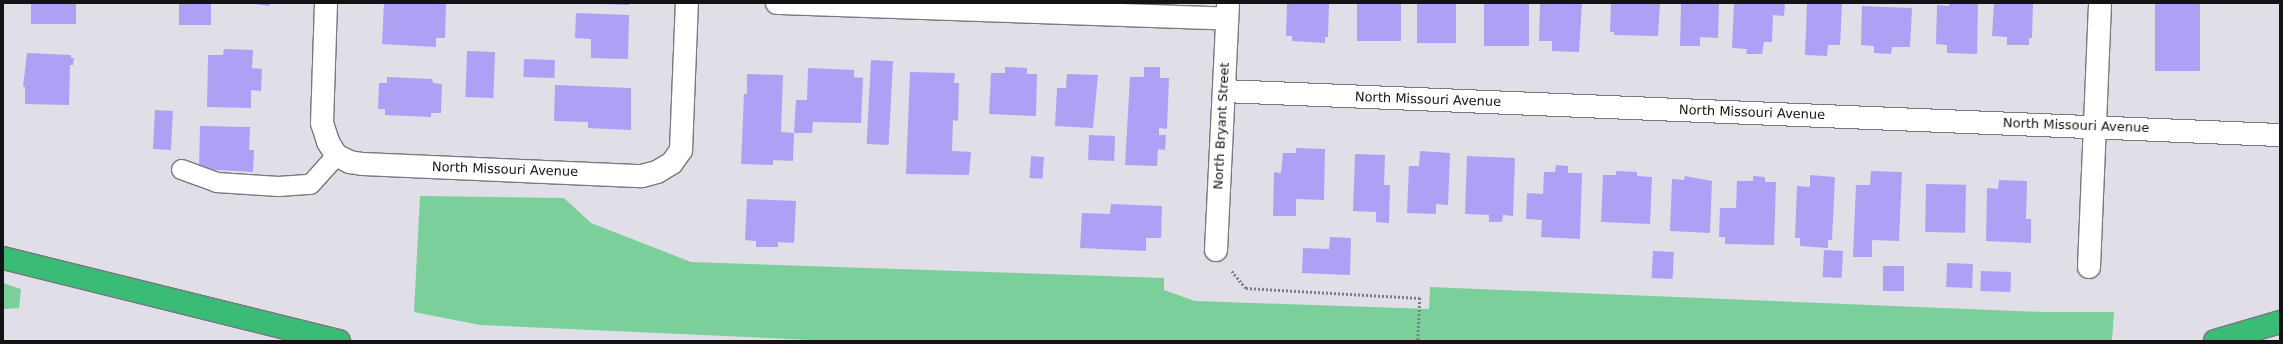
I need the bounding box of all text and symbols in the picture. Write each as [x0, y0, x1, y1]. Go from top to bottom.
street label: North Bryant Street [1211, 62, 1233, 190]
street label: North Missouri Avenue [1355, 90, 1501, 110]
street label: North Missouri Avenue [1679, 103, 1825, 123]
street label: North Missouri Avenue [2003, 116, 2149, 136]
street label: North Missouri Avenue [432, 160, 578, 180]

